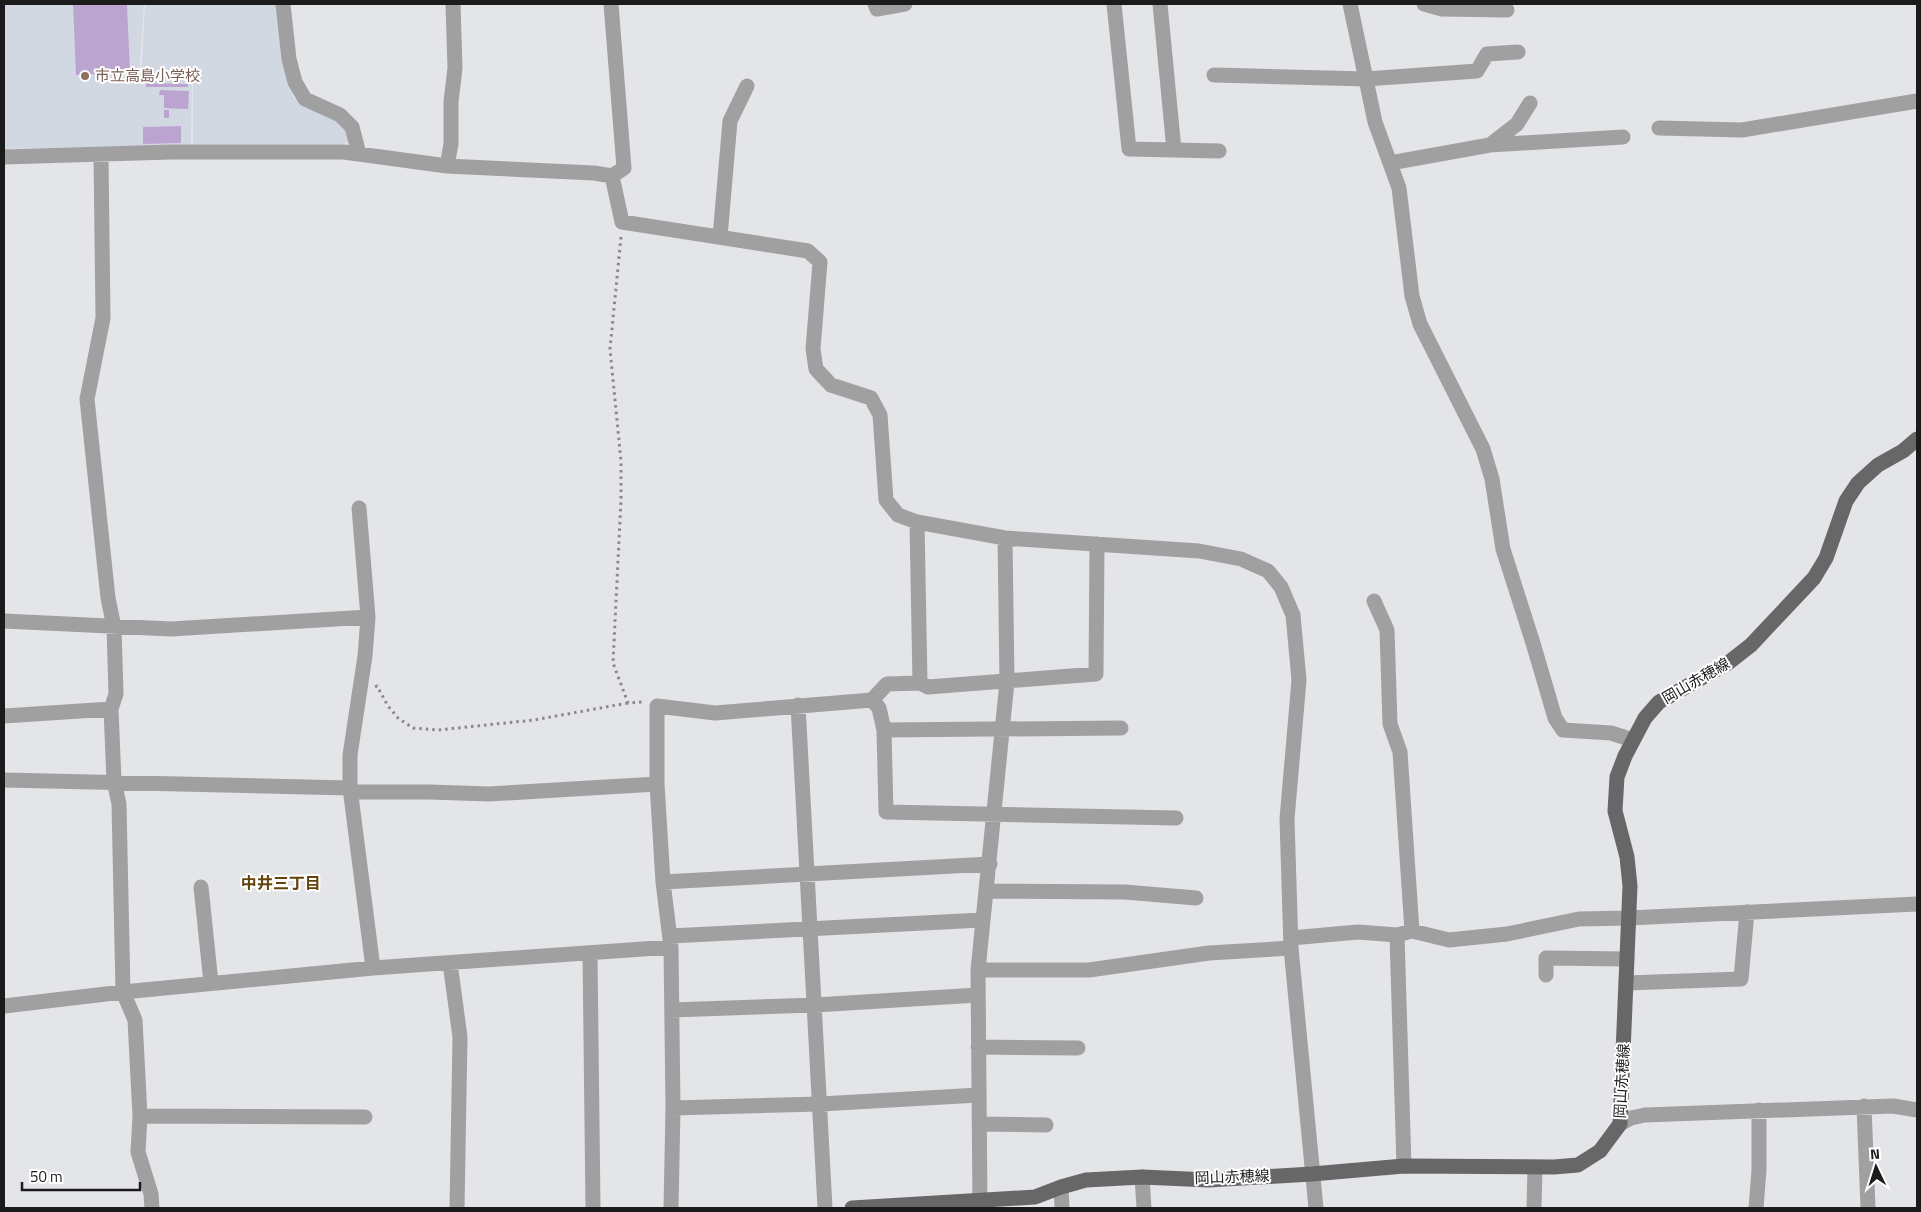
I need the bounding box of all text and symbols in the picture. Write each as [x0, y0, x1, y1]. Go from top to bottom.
place label: 市立高島小学校 [95, 64, 200, 87]
marker: 市立高島小学校 [79, 70, 91, 82]
street label: 岡山赤穂線 [1658, 652, 1734, 709]
district label: 中井三丁目 [241, 871, 321, 895]
street label: 岡山赤穂線 [1608, 1043, 1635, 1119]
north arrow [1851, 1142, 1901, 1192]
text: N [1869, 1143, 1881, 1164]
scale bar [22, 1160, 140, 1192]
street label: 岡山赤穂線 [1194, 1164, 1270, 1189]
text: 50 m [30, 1165, 63, 1188]

